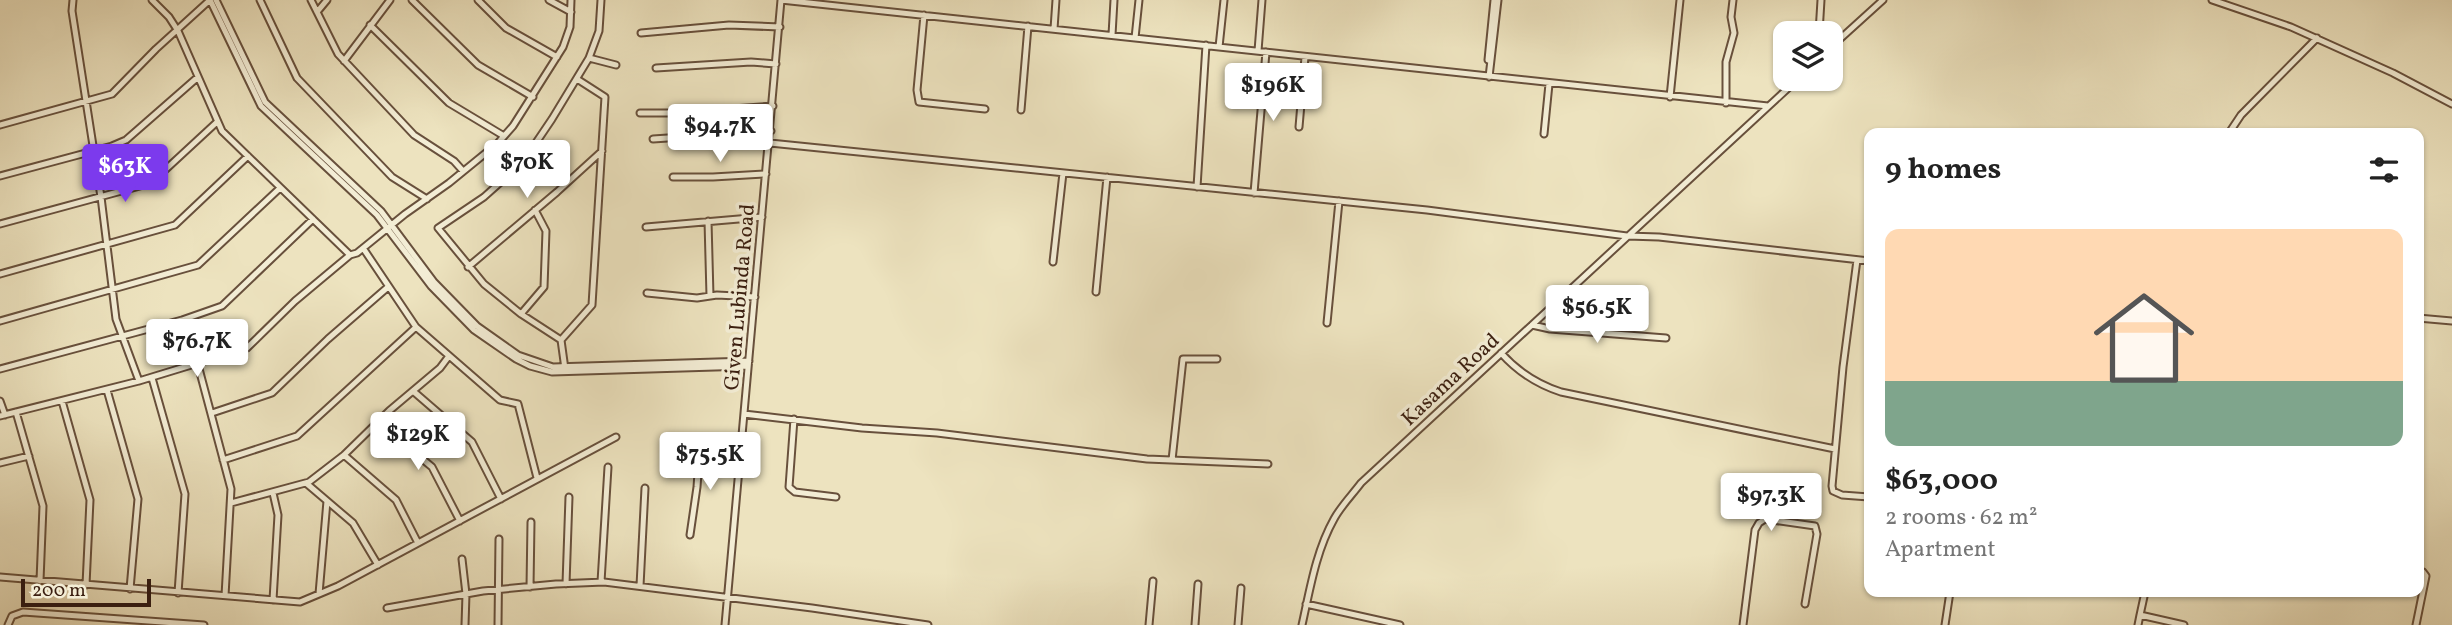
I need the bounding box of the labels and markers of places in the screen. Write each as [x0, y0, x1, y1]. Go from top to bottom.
pin: $196K [1224, 64, 1322, 123]
pin: $94.7K [663, 104, 777, 164]
pin: $70K [486, 140, 568, 200]
pin: $63K [84, 144, 166, 204]
pin: $56.5K [1540, 286, 1654, 345]
pin: $76.7K [140, 320, 254, 379]
pin: $129K [369, 412, 467, 472]
pin: $75.5K [653, 433, 767, 492]
pin: $97.3K [1714, 474, 1828, 533]

